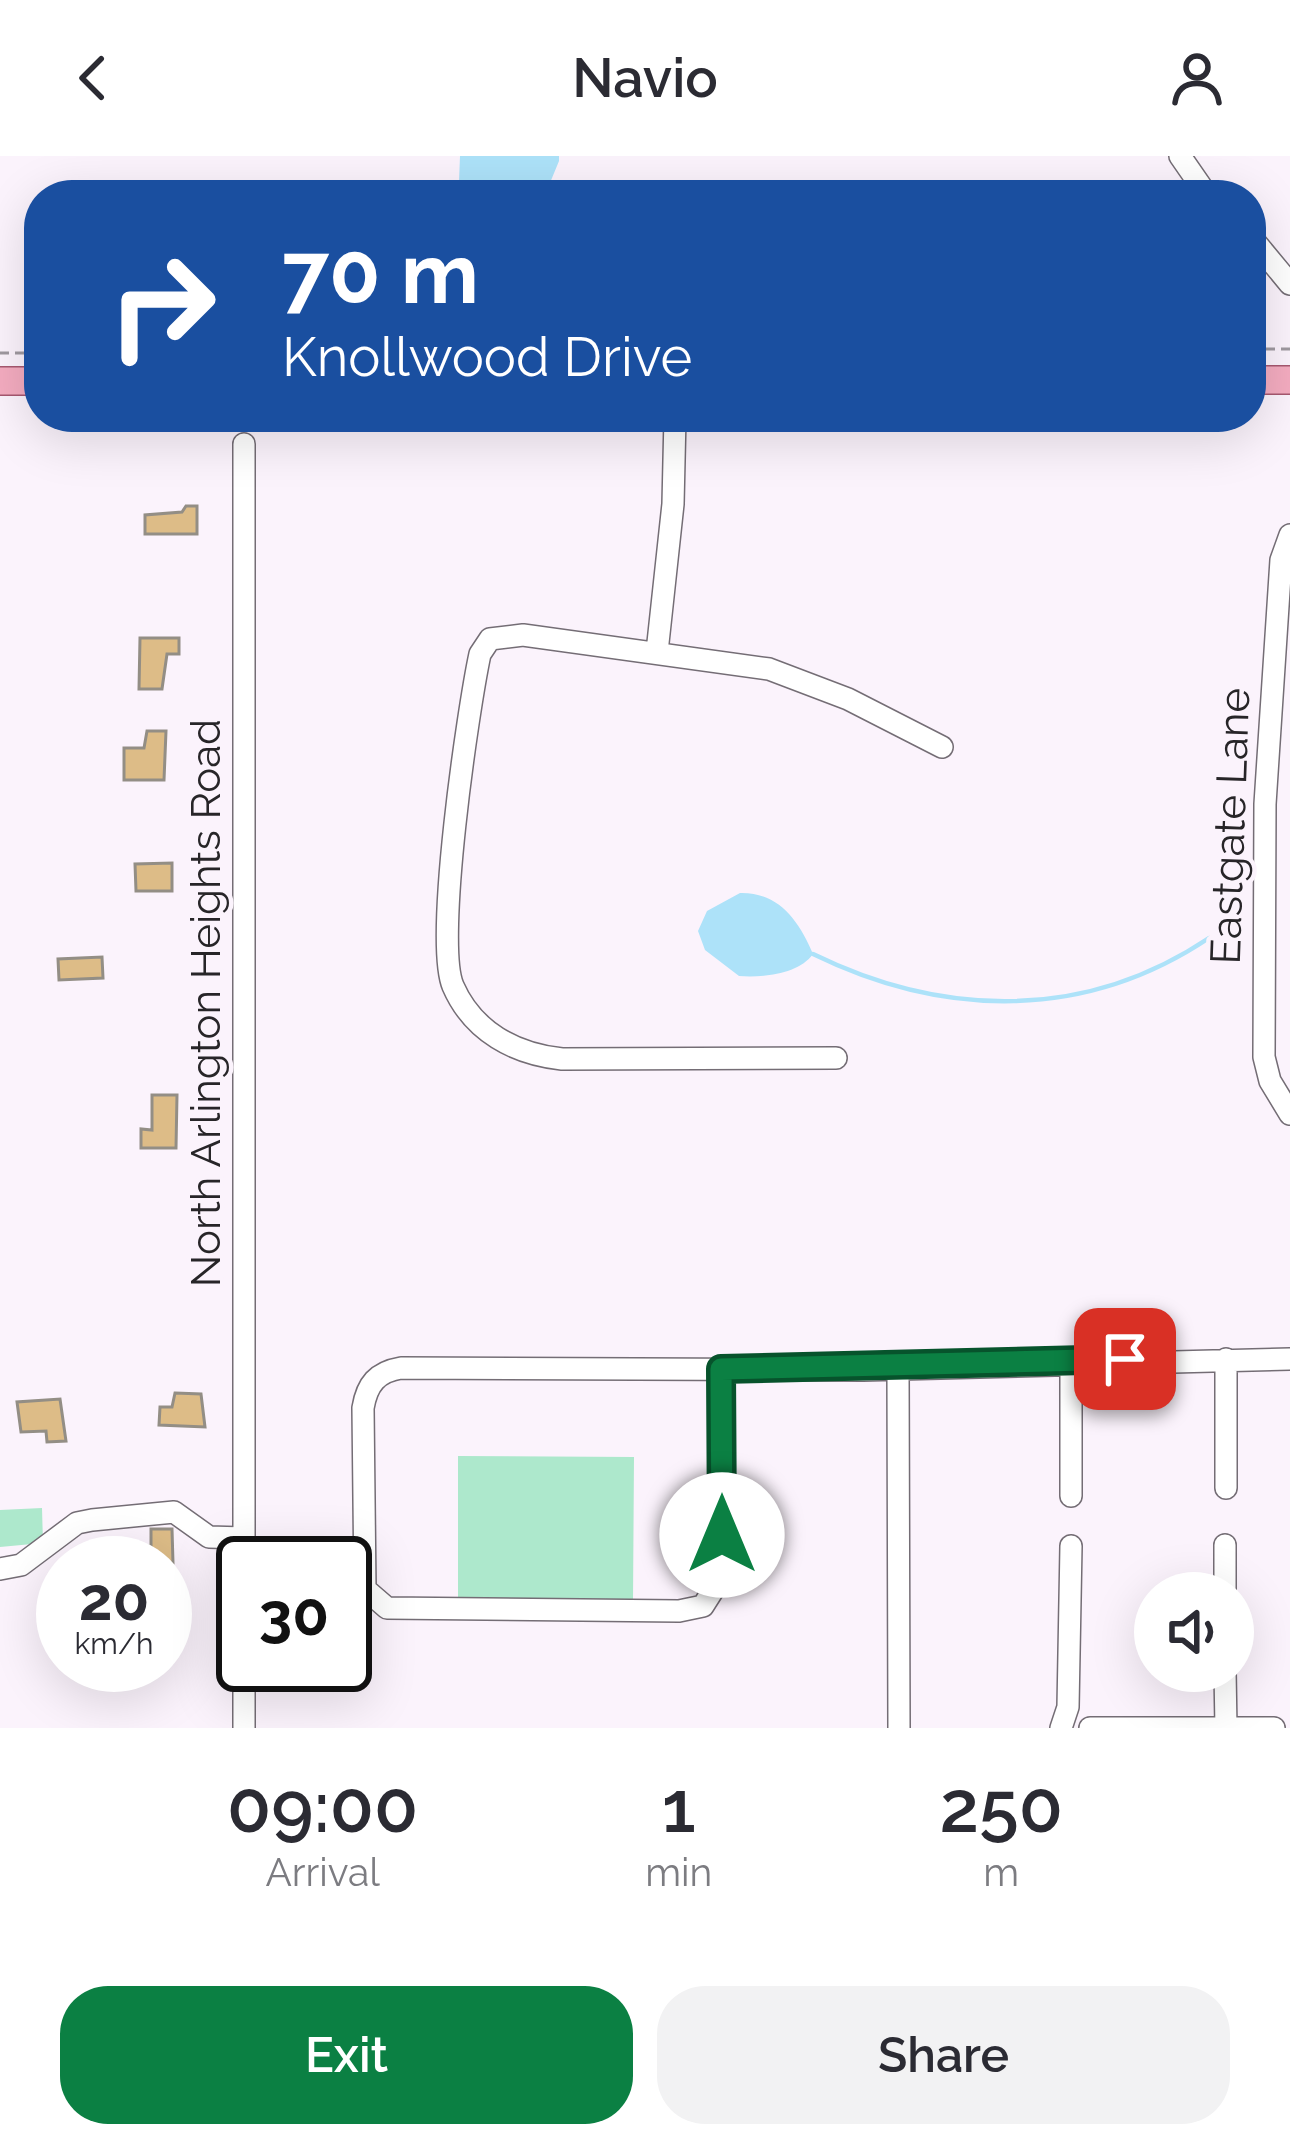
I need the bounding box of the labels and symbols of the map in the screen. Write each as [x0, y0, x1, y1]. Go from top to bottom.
street label: Eastgate Lane [1201, 687, 1259, 965]
street label: North Arlington Heights Road [181, 719, 230, 1287]
pin [1074, 1308, 1176, 1410]
position arrow [659, 1472, 785, 1598]
speed limit sign: 30 [216, 1536, 372, 1692]

